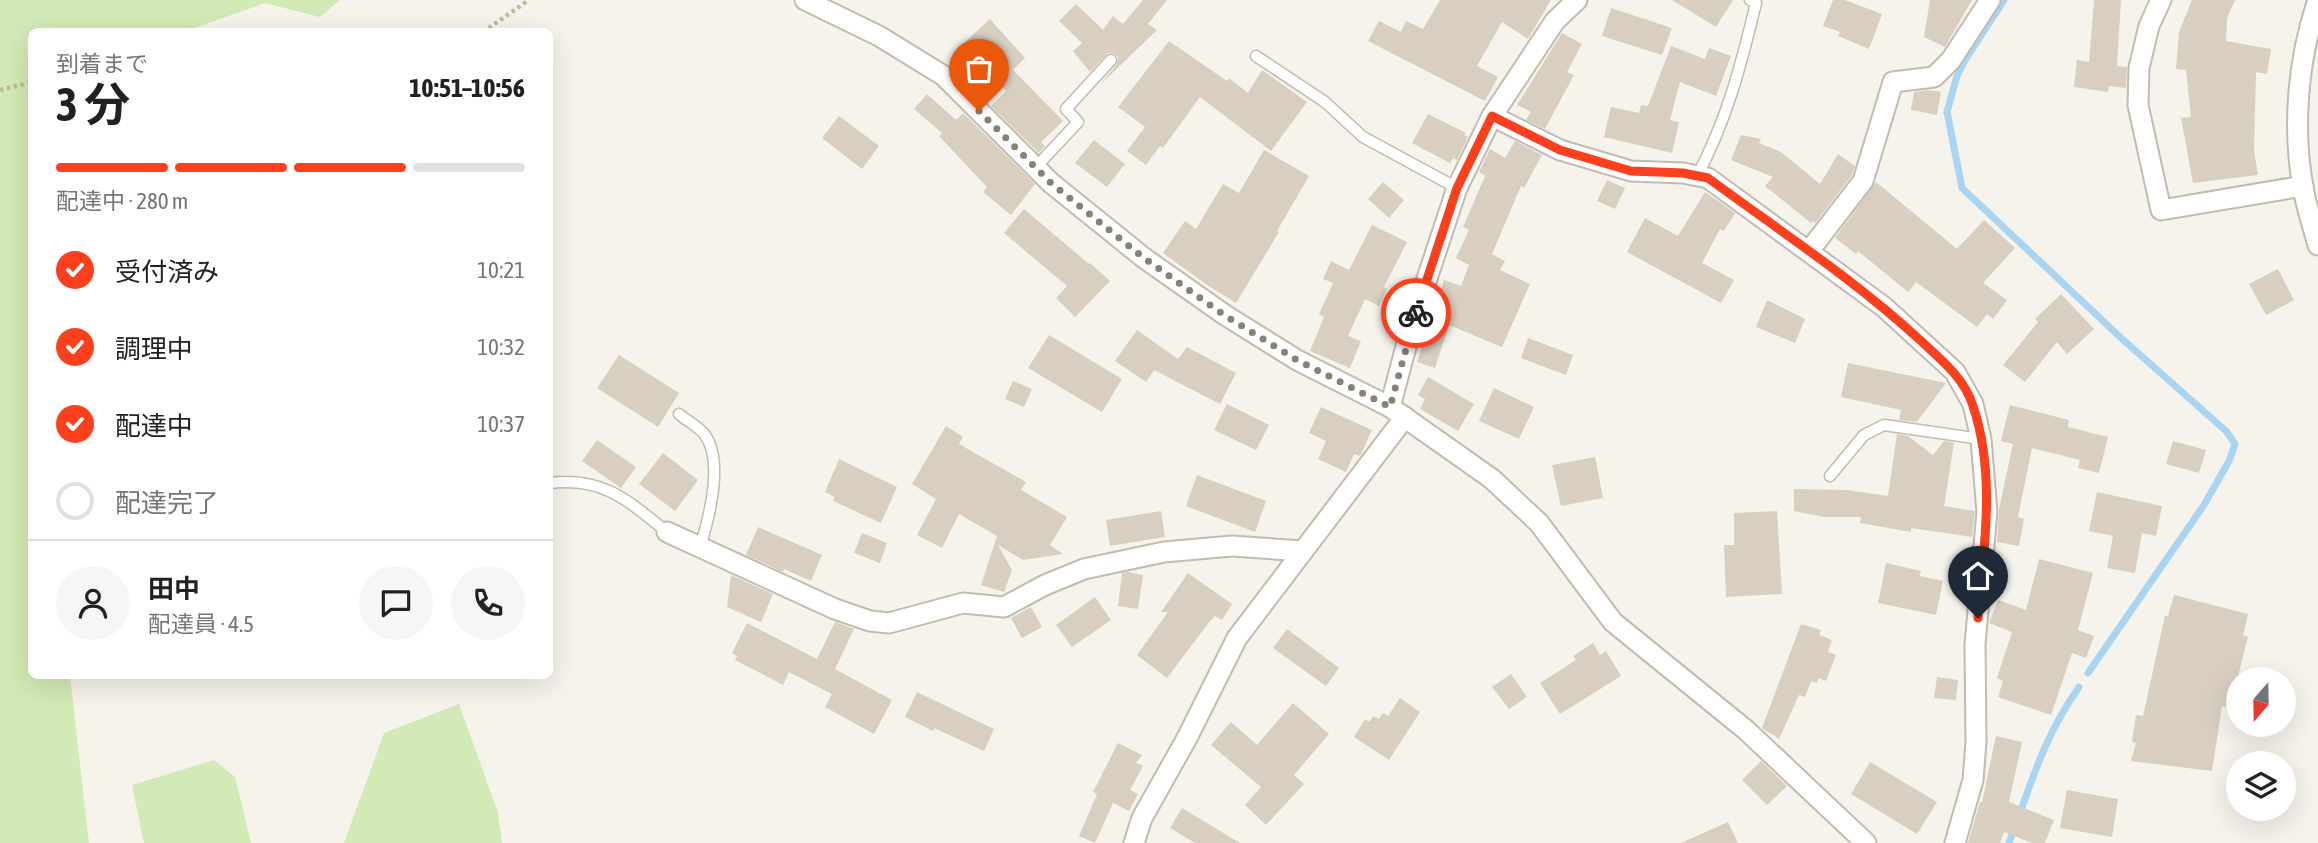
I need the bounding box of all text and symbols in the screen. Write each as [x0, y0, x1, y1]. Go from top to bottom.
pin [949, 39, 1009, 111]
icon: bag [960, 50, 998, 88]
text: 到着まで [56, 51, 148, 77]
text: 10:51–10:56 [409, 73, 525, 103]
text: 3 分 [56, 78, 130, 131]
text: 配達中 · 280 m [56, 188, 188, 214]
icon: check [56, 251, 94, 289]
text: 受付済み [115, 257, 219, 287]
text: 10:21 [477, 257, 525, 283]
courier [1381, 278, 1451, 348]
icon: bike [1397, 294, 1435, 332]
icon: check [56, 328, 94, 366]
text: 調理中 [115, 334, 193, 364]
text: 10:32 [477, 334, 525, 360]
icon: check [56, 405, 94, 443]
text: 配達中 [115, 411, 193, 441]
text: 10:37 [477, 411, 525, 437]
text: 配達完了 [115, 488, 219, 518]
pin [1948, 546, 2008, 618]
icon: home [1959, 557, 1997, 595]
button: person [56, 566, 130, 640]
button: chat [359, 566, 433, 640]
button: phone [451, 566, 525, 640]
text: 田中 [148, 574, 200, 604]
text: 配達員 · 4.5 [148, 611, 254, 637]
north arrow [2226, 667, 2296, 737]
map controls [2226, 667, 2296, 821]
button: layers [2226, 751, 2296, 821]

